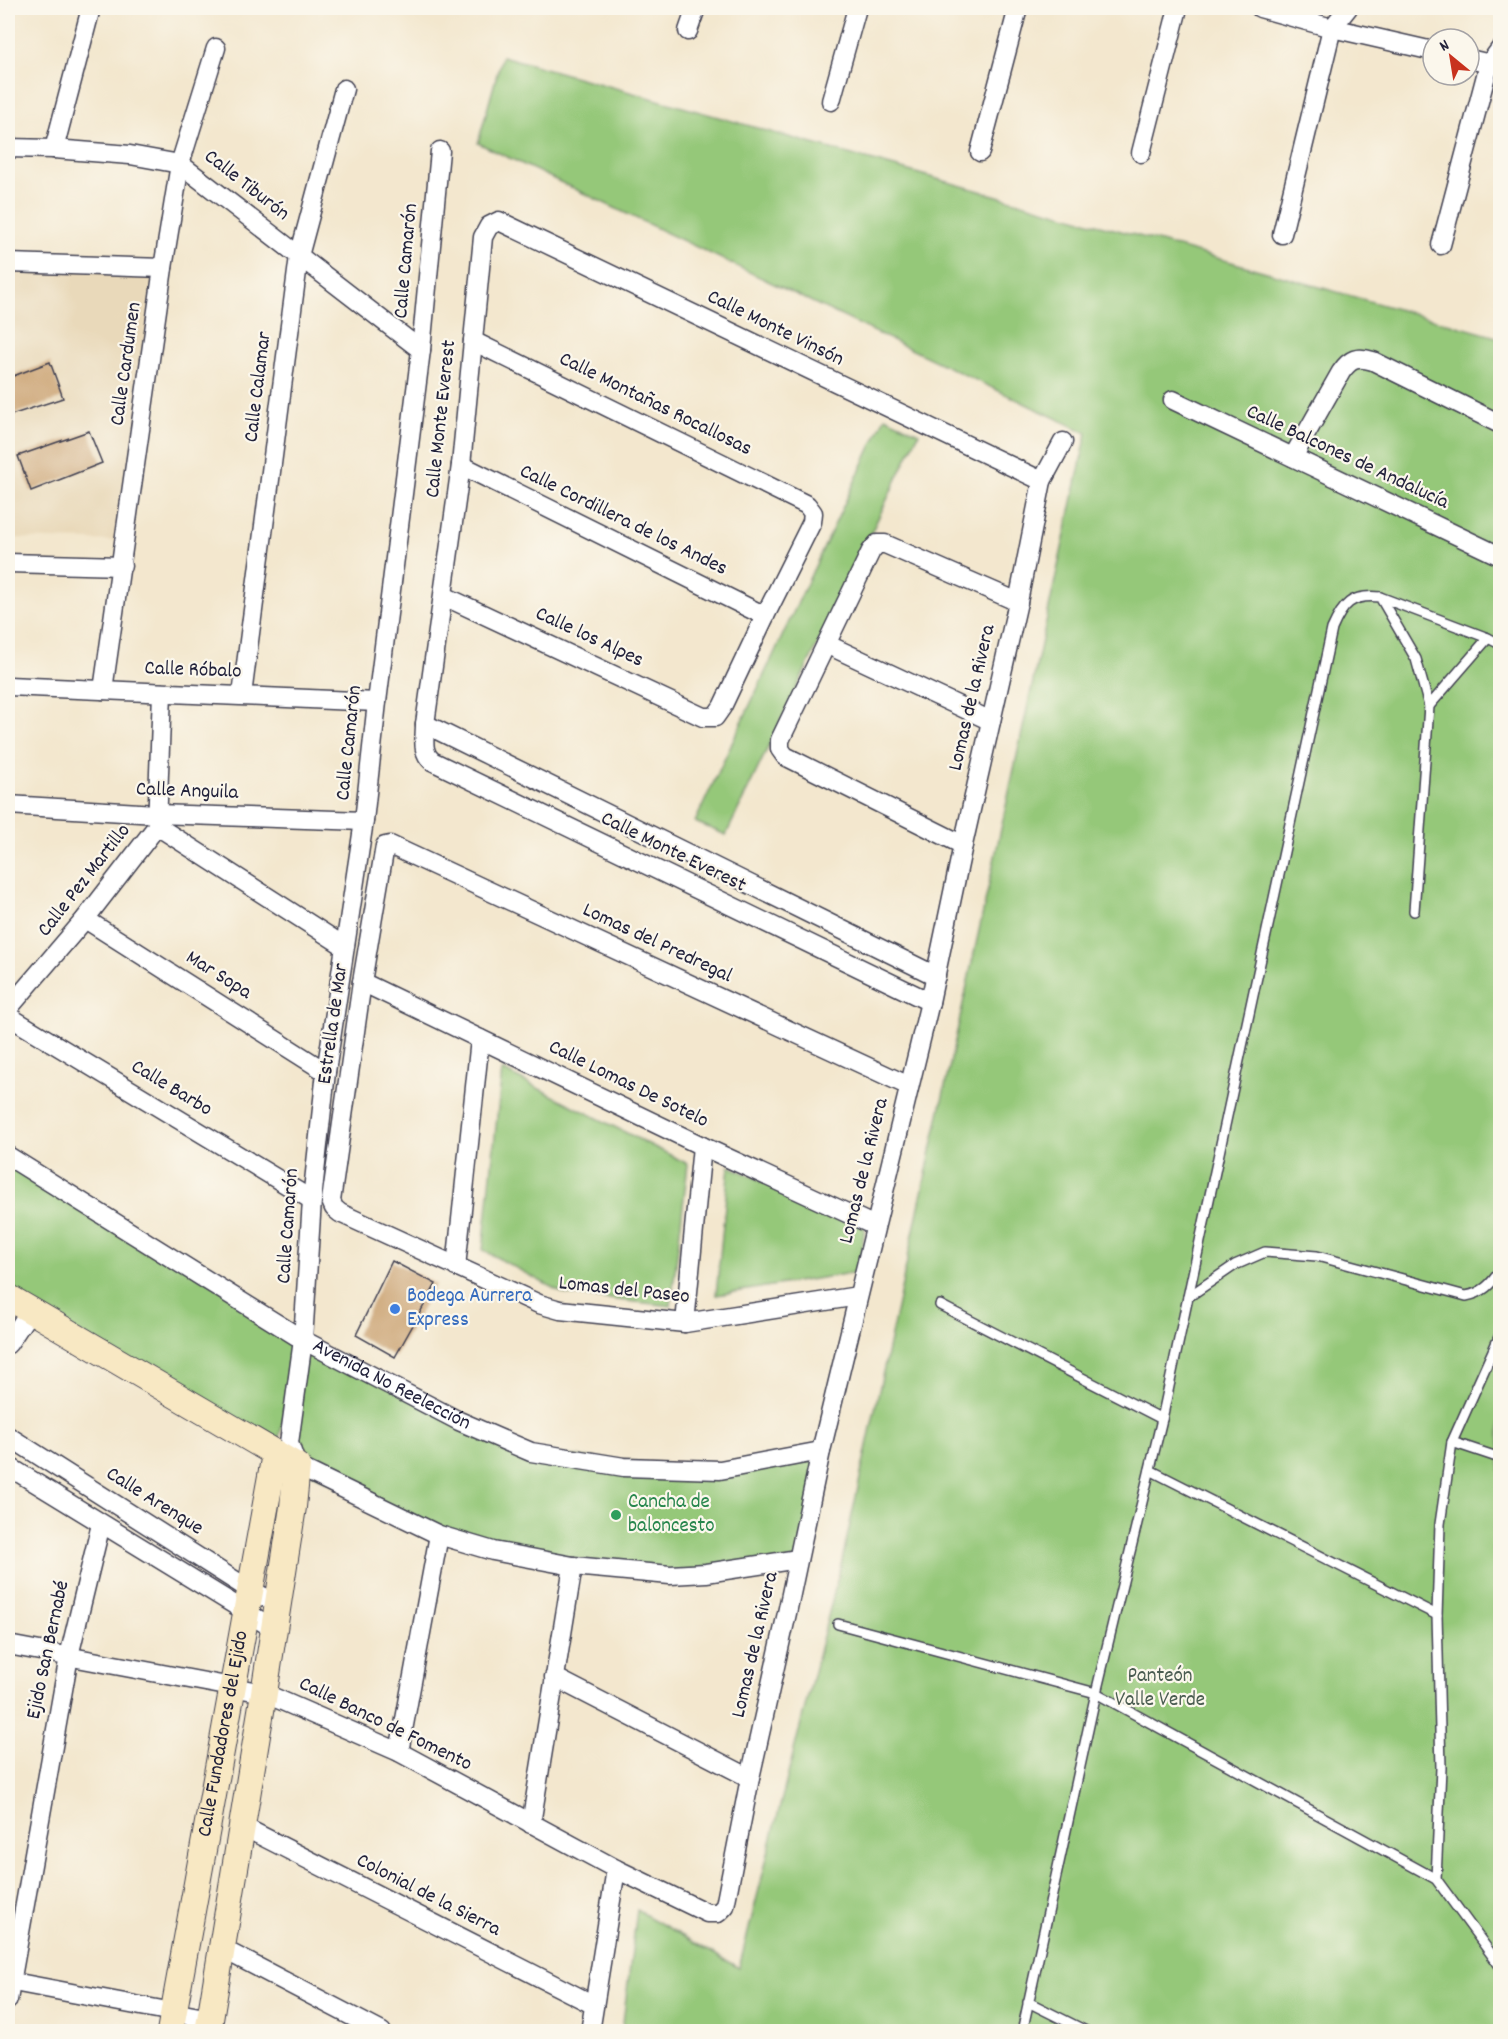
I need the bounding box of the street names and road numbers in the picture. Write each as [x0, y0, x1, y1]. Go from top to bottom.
street label: Calle Tiburón [197, 143, 295, 229]
street label: Calle Camarón [387, 202, 427, 320]
street label: Calle Monte Vinsón [701, 283, 849, 375]
street label: Calle Cardumen [103, 300, 151, 428]
street label: Calle Calamar [237, 330, 281, 444]
street label: Calle Monte Everest [419, 338, 465, 499]
street label: Calle Montañas Rocallosas [554, 345, 756, 465]
street label: Calle Balcones de Andalucía [1241, 398, 1454, 519]
street label: Calle Cordillera de los Andes [514, 458, 732, 584]
street label: Calle los Alpes [530, 600, 648, 676]
street label: Lomas de la Rivera [942, 621, 1005, 774]
street label: Calle Róbalo [144, 654, 242, 688]
street label: Calle Camarón [329, 684, 371, 802]
street label: Calle Anguila [135, 775, 240, 809]
street label: Calle Monte Everest [595, 805, 751, 901]
street label: Calle Pez Martillo [31, 818, 139, 944]
street label: Lomas del Predregal [577, 896, 737, 992]
street label: Mar Sopa [179, 944, 258, 1009]
street label: Estrella de Mar [311, 961, 357, 1086]
street label: Calle Lomas De Sotelo [543, 1033, 713, 1137]
street label: Calle Barbo [125, 1053, 217, 1125]
street label: Lomas de la Rivera [832, 1094, 898, 1247]
street label: Calle Camarón [270, 1167, 308, 1285]
street label: Lomas del Paseo [557, 1269, 691, 1313]
street label: Avenida No Reelección [307, 1332, 475, 1439]
street label: Calle Arenque [99, 1460, 209, 1544]
street label: Lomas de la Rivera [725, 1568, 788, 1721]
street label: Ejido San Bernabé [20, 1578, 78, 1722]
street label: Calle Fundadores del Ejido [191, 1628, 258, 1839]
street label: Calle Banco de Fomento [293, 1670, 477, 1780]
street label: Colonial de la Sierra [351, 1847, 506, 1946]

